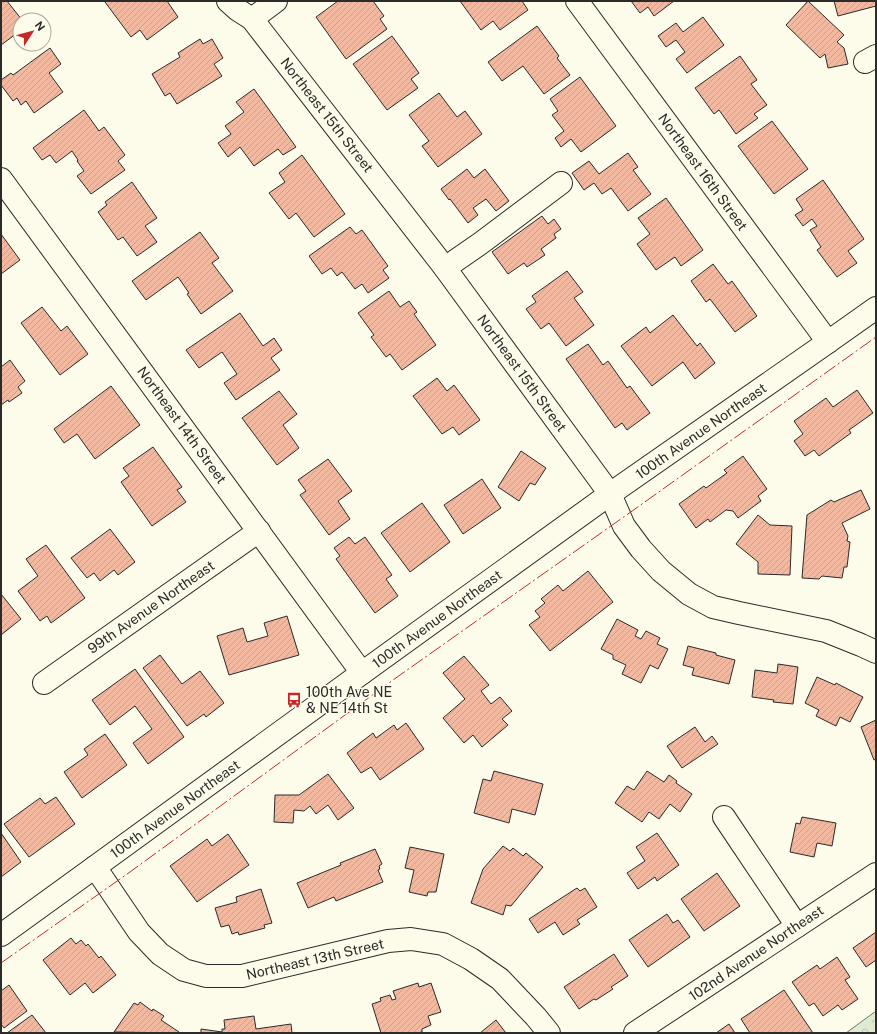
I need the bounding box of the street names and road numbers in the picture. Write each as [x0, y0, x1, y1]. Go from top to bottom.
street label: Northeast 15th Street [277, 55, 377, 175]
street label: Northeast 16th Street [655, 110, 751, 234]
street label: Northeast 15th Street [474, 311, 570, 435]
street label: Northeast 14th Street [134, 363, 230, 487]
street label: 100th Avenue Northeast [632, 380, 770, 482]
street label: 99th Avenue Northeast [85, 557, 217, 657]
street label: 100th Avenue Northeast [369, 567, 505, 671]
street label: 100th Avenue Northeast [107, 757, 243, 861]
street label: 102nd Avenue Northeast [686, 902, 826, 1004]
street label: Northeast 13th Street [245, 935, 385, 983]

